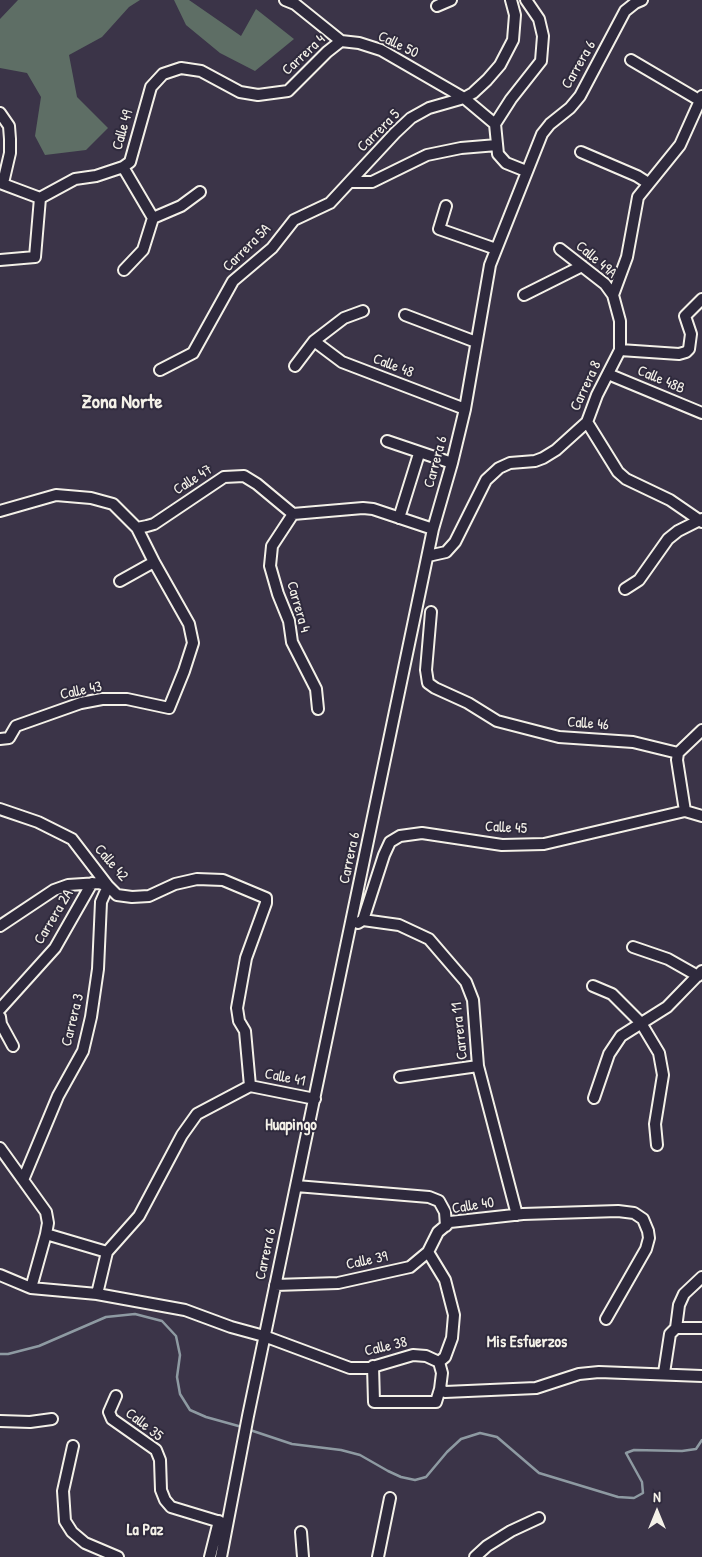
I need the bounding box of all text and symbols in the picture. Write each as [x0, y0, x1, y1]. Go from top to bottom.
street label: Calle 50 [375, 27, 421, 63]
street label: Carrera 4 [279, 31, 329, 79]
street label: Carrera 6 [558, 38, 600, 92]
street label: Carrera 5 [354, 106, 404, 156]
street label: Calle 49 [109, 108, 137, 152]
street label: Carrera 5A [219, 220, 275, 276]
street label: Calle 49A [572, 238, 620, 282]
street label: Calle 48 [370, 350, 416, 382]
street label: Carrera 8 [567, 358, 605, 414]
street label: Calle 48B [635, 362, 687, 398]
district label: Zona Norte [82, 391, 162, 415]
street label: Carrera 6 [420, 434, 452, 490]
street label: Calle 47 [170, 461, 216, 499]
street label: Carrera 4 [282, 579, 314, 635]
street label: Calle 43 [58, 678, 104, 704]
street label: Calle 46 [567, 714, 609, 734]
street label: Calle 45 [485, 818, 527, 838]
street label: Carrera 6 [336, 830, 364, 886]
street label: Calle 42 [90, 841, 132, 885]
street label: Carrera 2A [31, 886, 77, 948]
street label: Carrera 3 [58, 992, 88, 1048]
street label: Carrera 11 [448, 1001, 472, 1061]
street label: Calle 41 [263, 1065, 307, 1091]
district label: Huapingo [265, 1116, 317, 1136]
street label: Calle 40 [451, 1194, 495, 1218]
street label: Carrera 6 [252, 1226, 280, 1282]
street label: Calle 39 [344, 1248, 390, 1274]
street label: Calle 38 [363, 1333, 409, 1361]
district label: Mis Esfuerzos [487, 1333, 567, 1353]
street label: Calle 35 [121, 1405, 167, 1445]
north arrow [632, 1487, 682, 1537]
text: N [653, 1487, 661, 1506]
district label: La Paz [127, 1521, 163, 1541]

